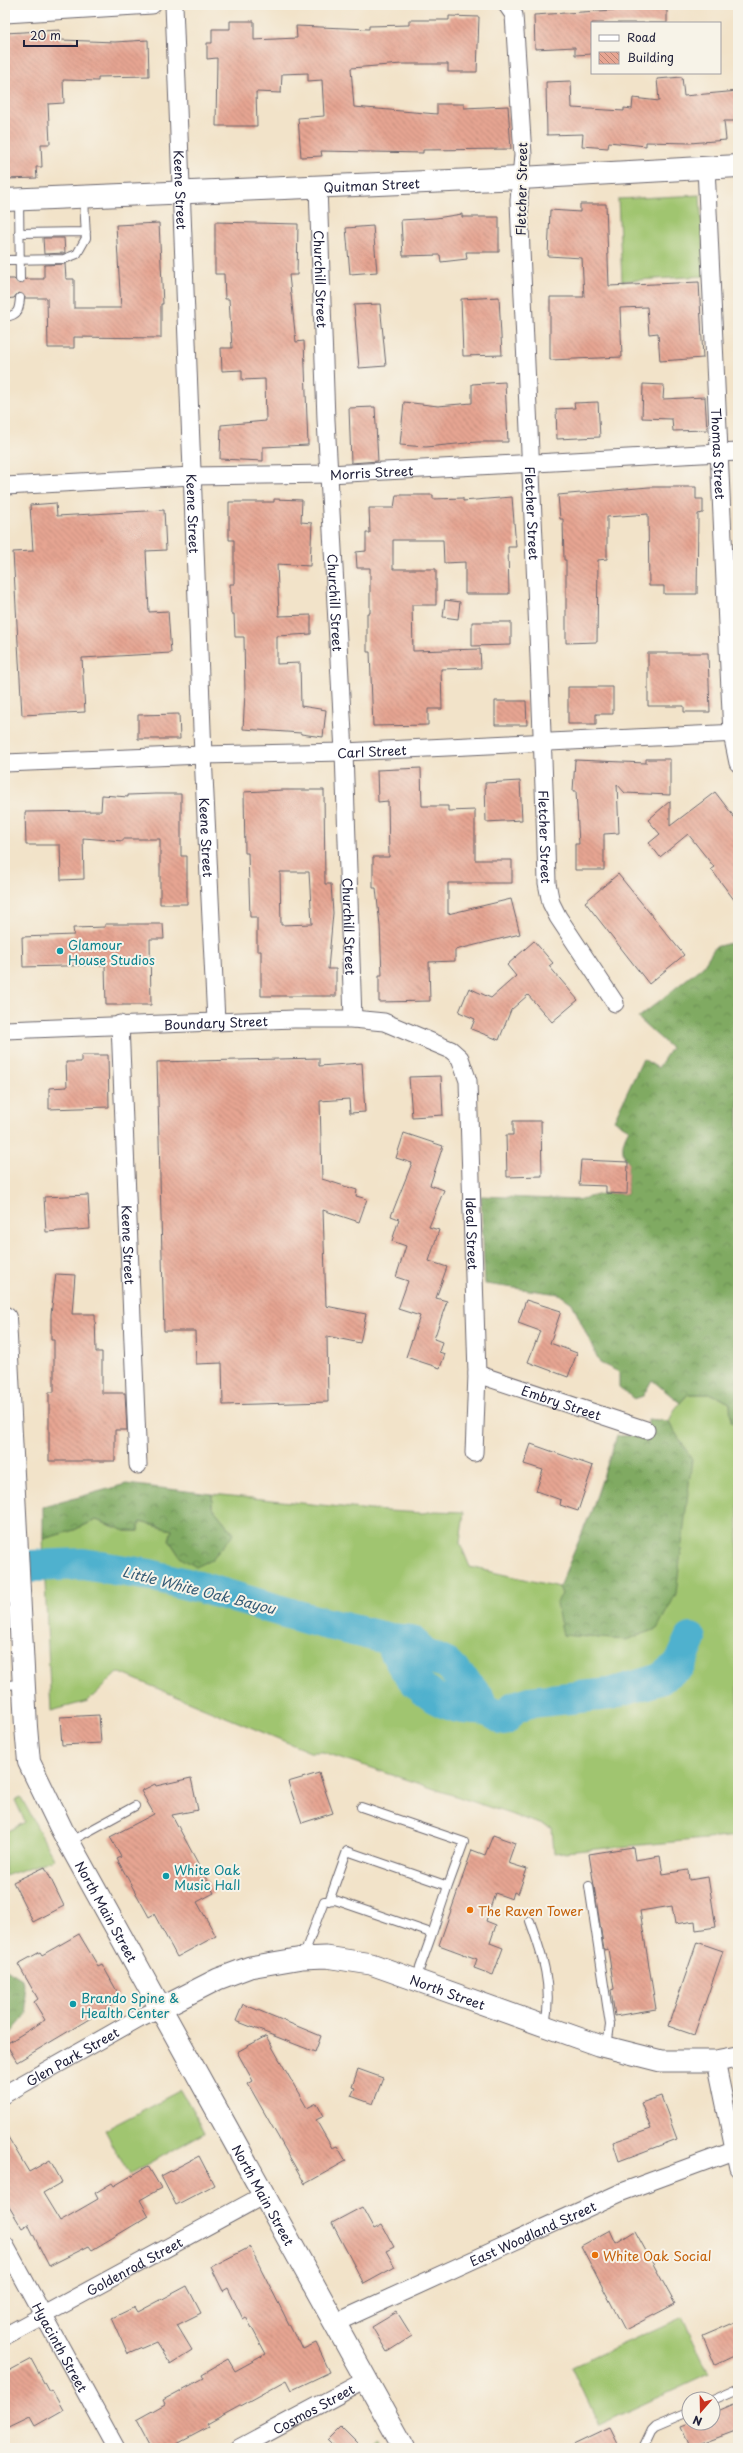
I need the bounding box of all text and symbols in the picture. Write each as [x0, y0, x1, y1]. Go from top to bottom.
scale bar [24, 22, 77, 48]
legend [591, 22, 721, 74]
text: 20 m [30, 26, 61, 44]
text: Road [627, 28, 656, 46]
text: Building [627, 48, 674, 66]
street label: Fletcher Street [511, 142, 531, 236]
street label: Keene Street [170, 150, 192, 230]
street label: Quitman Street [323, 173, 420, 196]
street label: Churchill Street [310, 230, 332, 328]
street label: Thomas Street [708, 408, 731, 500]
street label: Morris Street [330, 460, 414, 483]
street label: Fletcher Street [521, 466, 544, 560]
street label: Keene Street [183, 473, 205, 554]
street label: Churchill Street [324, 553, 348, 652]
street label: Carl Street [337, 739, 407, 762]
street label: Fletcher Street [535, 790, 557, 884]
street label: Keene Street [196, 797, 218, 878]
street label: Churchill Street [339, 877, 361, 975]
place label: Glamour House Studios [68, 935, 155, 969]
marker: Glamour House Studios [55, 946, 65, 956]
street label: Boundary Street [164, 1011, 268, 1033]
street label: Ideal Street [462, 1197, 483, 1270]
street label: Keene Street [118, 1205, 140, 1285]
street label: Embry Street [519, 1380, 604, 1424]
water label: Little White Oak Bayou [120, 1561, 278, 1619]
street label: North Main Street [71, 1857, 143, 1965]
place label: White Oak Music Hall [174, 1860, 240, 1894]
marker: White Oak Music Hall [161, 1871, 171, 1881]
place label: The Raven Tower [478, 1901, 584, 1920]
marker: The Raven Tower [465, 1905, 475, 1915]
street label: North Street [408, 1969, 488, 2014]
place label: Brando Spine & Health Center [81, 1988, 179, 2022]
marker: Brando Spine & Health Center [68, 1999, 78, 2009]
street label: Glen Park Street [22, 2022, 122, 2090]
street label: North Main Street [228, 2141, 299, 2249]
street label: East Woodland Street [466, 2196, 599, 2270]
street label: Goldenrod Street [83, 2232, 186, 2300]
place label: White Oak Social [603, 2246, 711, 2265]
marker: White Oak Social [590, 2250, 600, 2260]
street label: Hyacinth Street [28, 2299, 93, 2395]
street label: Cosmos Street [269, 2379, 357, 2438]
north arrow [681, 2391, 721, 2431]
text: N [690, 2411, 704, 2430]

